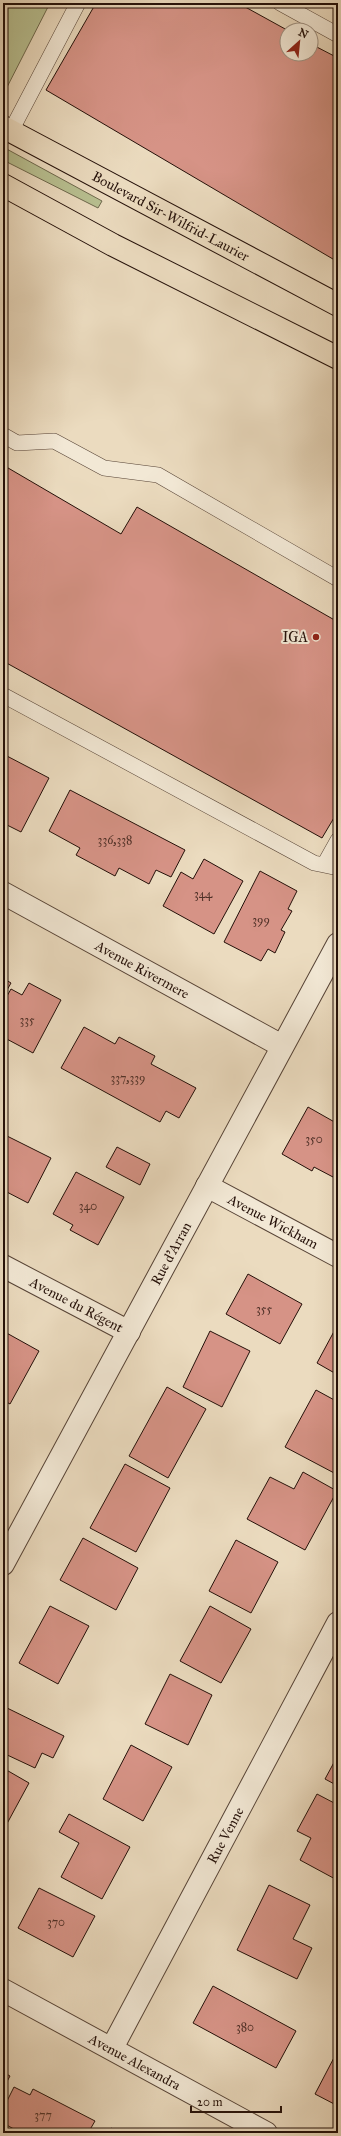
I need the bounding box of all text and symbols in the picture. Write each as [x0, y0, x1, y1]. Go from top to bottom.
north arrow [279, 22, 319, 62]
text: N [296, 26, 311, 42]
street label: Boulevard Sir-Wilfrid-Laurier [89, 168, 253, 266]
place label: IGA [283, 629, 309, 646]
marker: IGA [311, 632, 321, 642]
house number: 336,338 [98, 833, 132, 847]
house number: 344 [194, 887, 212, 901]
house number: 399 [252, 913, 270, 927]
street label: Avenue Rivermere [91, 937, 192, 1003]
house number: 335 [19, 1013, 35, 1027]
house number: 337,339 [111, 1071, 146, 1085]
house number: 350 [305, 1132, 323, 1146]
street label: Avenue Wickham [224, 1190, 321, 1253]
house number: 340 [79, 1199, 97, 1213]
street label: Rue d'Arran [147, 1219, 195, 1288]
street label: Avenue du Régent [26, 1273, 126, 1336]
house number: 355 [256, 1302, 272, 1316]
street label: Rue Venne [204, 1804, 248, 1867]
house number: 370 [47, 1915, 65, 1929]
house number: 380 [236, 2020, 254, 2034]
street label: Avenue Alexandra [85, 2030, 183, 2094]
scale bar [191, 2088, 281, 2114]
text: 20 m [197, 2095, 223, 2109]
house number: 377 [34, 2108, 52, 2122]

